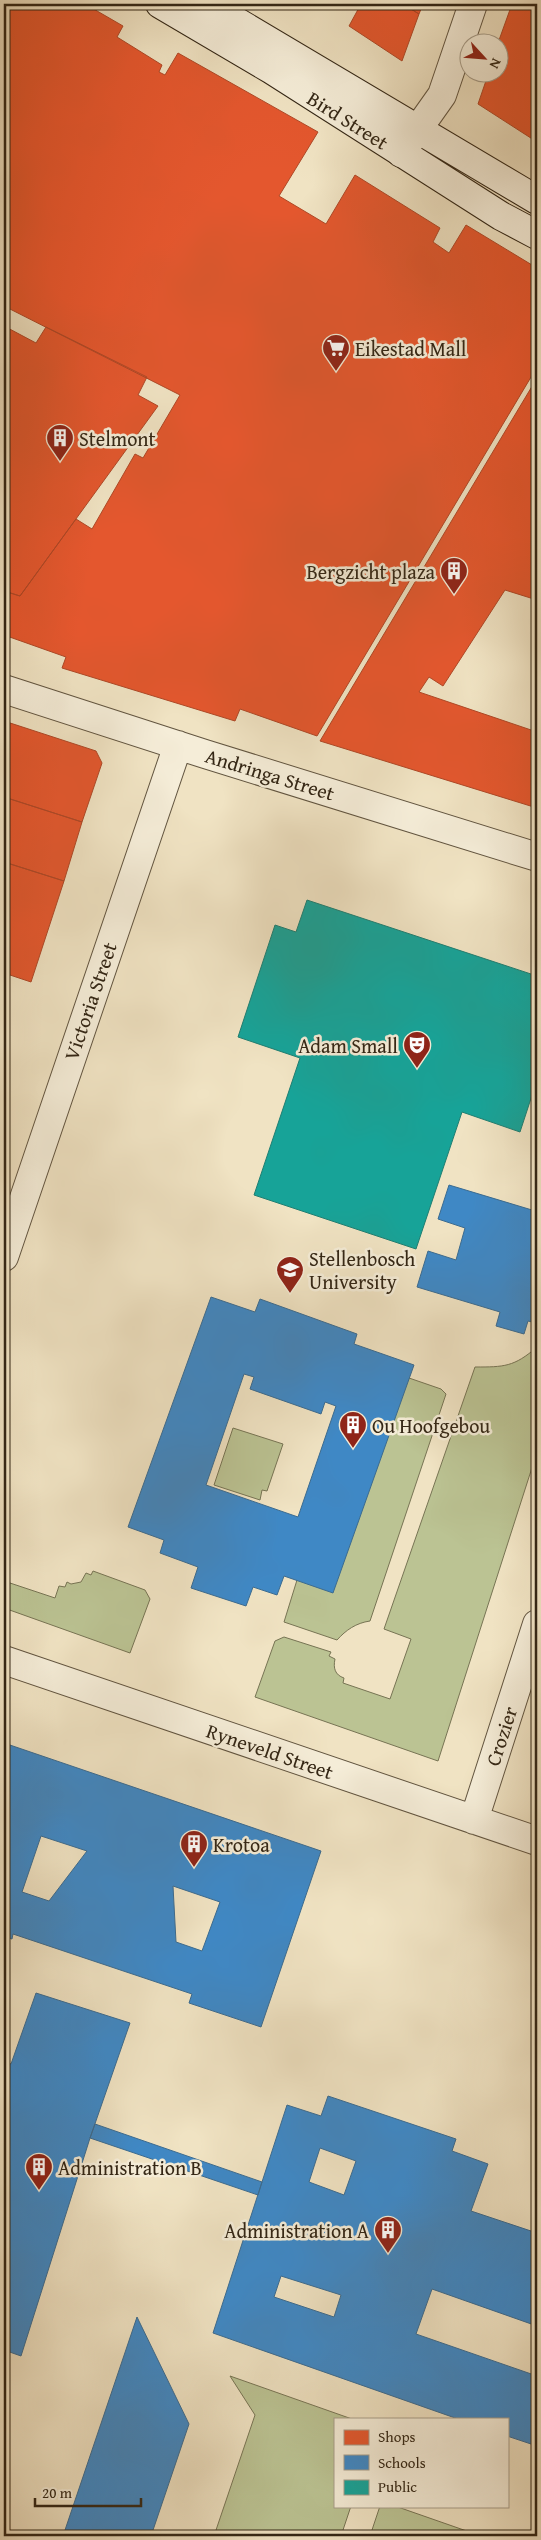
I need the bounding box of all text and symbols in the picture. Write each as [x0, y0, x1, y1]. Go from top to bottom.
north arrow [458, 32, 508, 82]
text: N [484, 55, 507, 73]
street label: Bird Street [302, 84, 394, 156]
supermarket icon: Eikestad Mall [321, 333, 351, 372]
place label: Eikestad Mall [355, 334, 467, 363]
building icon: Stelmont [45, 423, 75, 462]
place label: Stelmont [79, 424, 156, 453]
building icon: Bergzicht plaza [439, 556, 469, 595]
place label: Bergzicht plaza [306, 557, 436, 586]
street label: Andringa Street [202, 741, 338, 807]
street label: Victoria Street [56, 938, 124, 1064]
theatre icon: Adam Small [402, 1030, 432, 1069]
place label: Adam Small [298, 1031, 398, 1060]
place label: Stellenbosch University [309, 1244, 415, 1296]
school or university icon: Stellenbosch University [275, 1255, 305, 1294]
building icon: Ou Hoofgebou [338, 1410, 368, 1449]
place label: Ou Hoofgebou [372, 1411, 490, 1440]
street label: Crozier [478, 1703, 524, 1769]
street label: Ryneveld Street [203, 1716, 337, 1786]
building icon: Krotoa [179, 1829, 209, 1868]
place label: Krotoa [213, 1830, 270, 1859]
building icon: Administration B [24, 2152, 54, 2191]
place label: Administration B [58, 2153, 202, 2182]
building icon: Administration A [373, 2215, 403, 2254]
place label: Administration A [224, 2216, 369, 2245]
legend [334, 2418, 508, 2508]
text: Shops [378, 2426, 415, 2447]
text: Schools [378, 2452, 426, 2473]
scale bar [35, 2475, 141, 2507]
text: Public [378, 2476, 417, 2497]
text: 20 m [42, 2482, 73, 2503]

